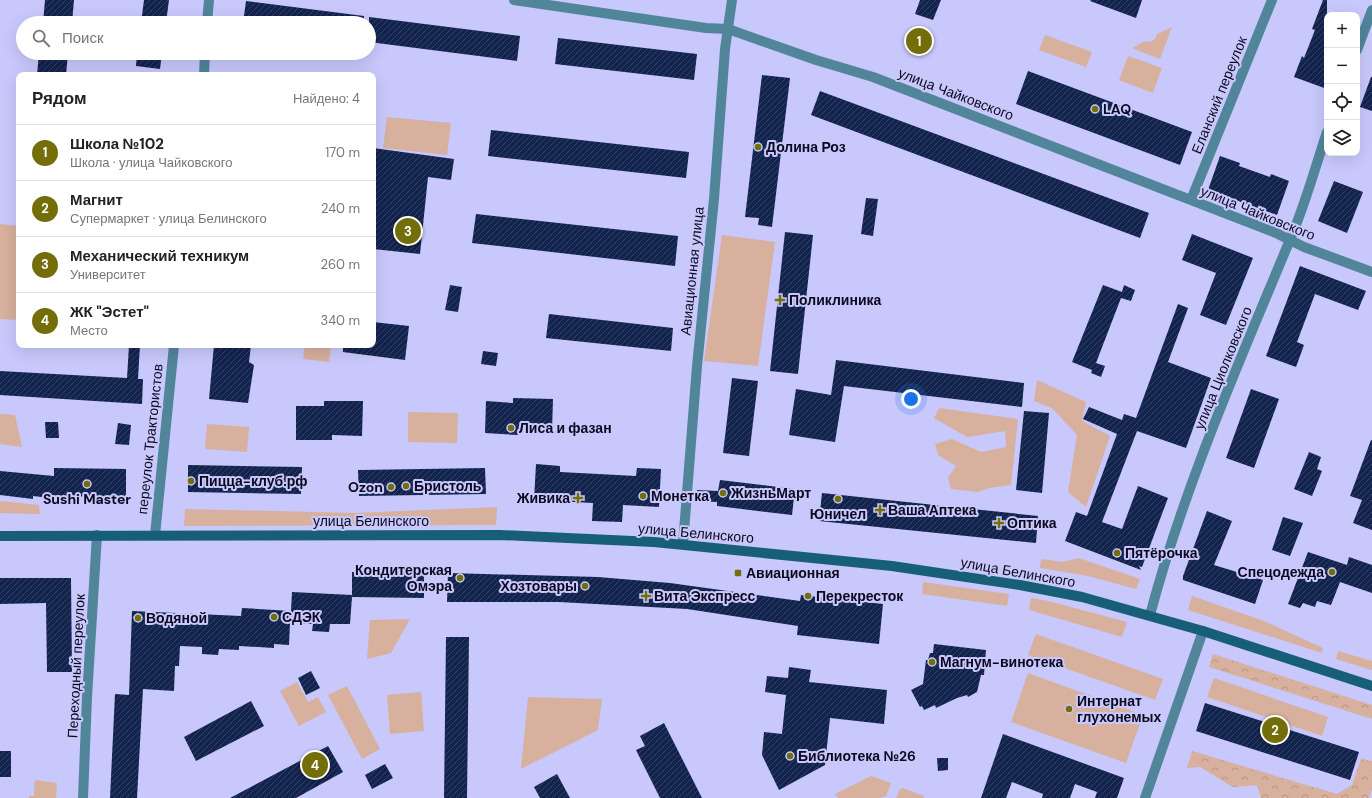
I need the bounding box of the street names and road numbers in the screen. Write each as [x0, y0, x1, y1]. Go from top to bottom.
street label: Еланский переулок [1187, 33, 1251, 156]
street label: улица Чайковского [896, 64, 1016, 124]
street label: улица Чайковского [1198, 182, 1318, 244]
street label: Авиационная улица [676, 206, 708, 336]
street label: улица Циолковского [1190, 304, 1256, 432]
street label: переулок Трактористов [133, 363, 167, 515]
street label: улица Белинского [313, 512, 429, 530]
street label: улица Белинского [637, 519, 755, 547]
street label: улица Белинского [959, 553, 1077, 591]
street label: Переходный переулок [63, 592, 89, 739]

